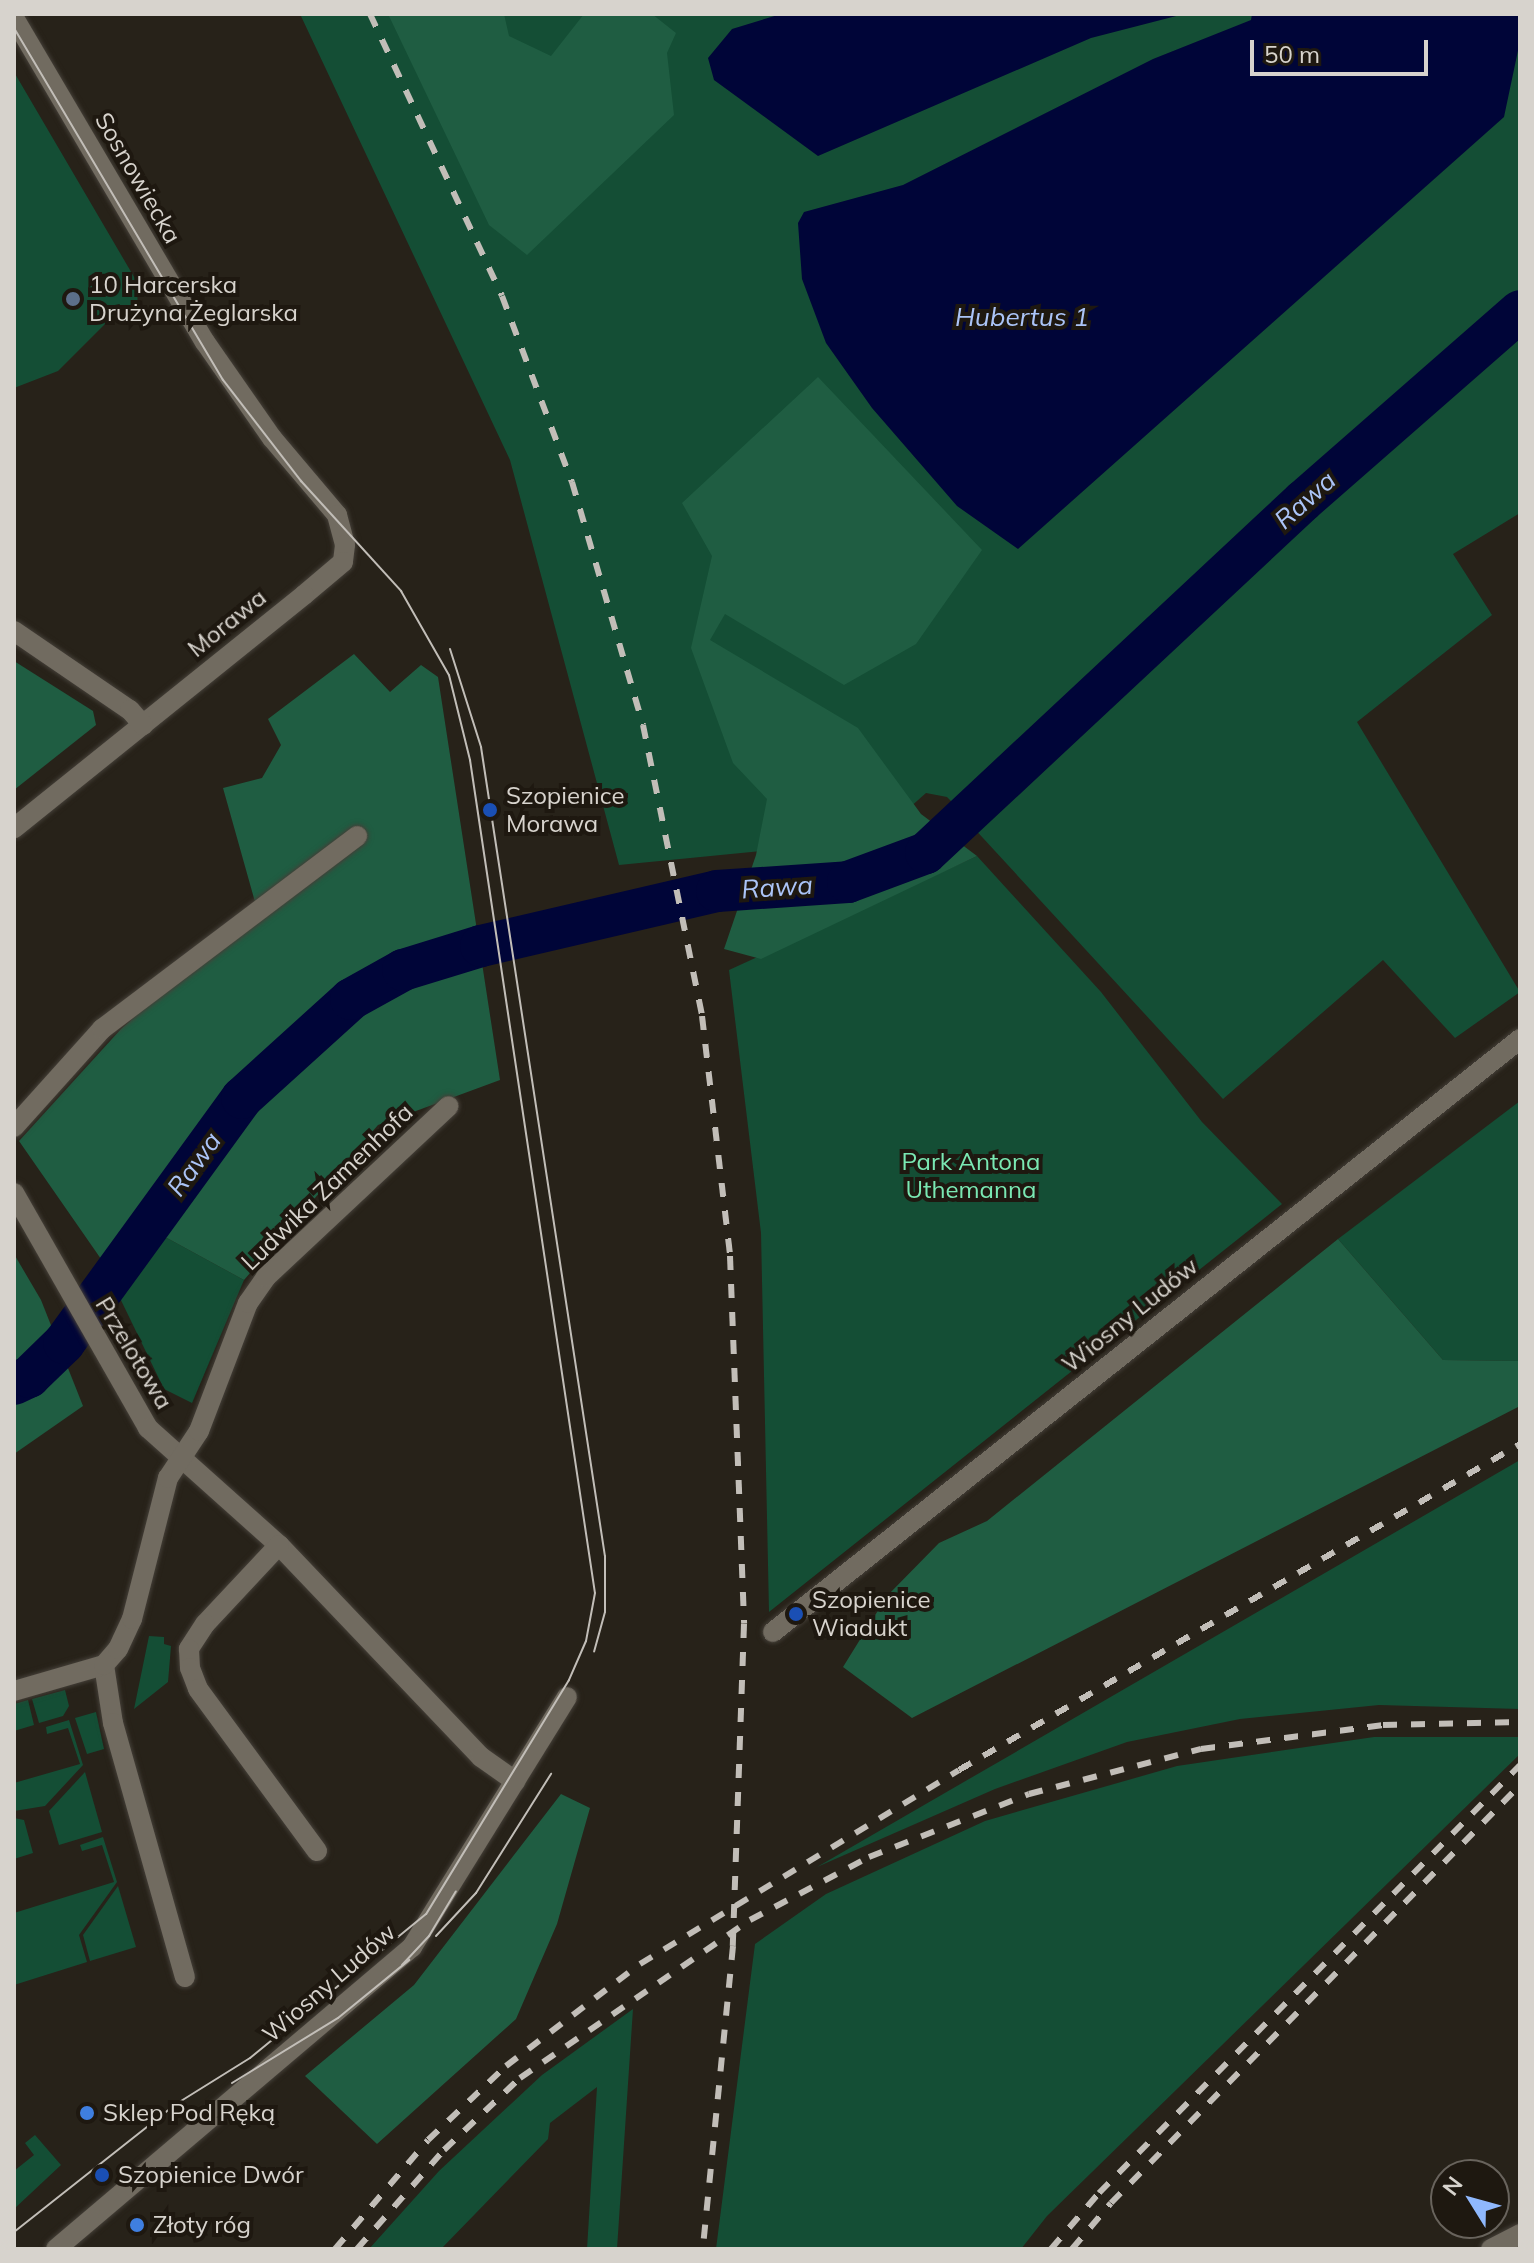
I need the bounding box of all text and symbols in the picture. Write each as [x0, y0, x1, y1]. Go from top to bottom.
scale bar [1254, 24, 1432, 74]
text: 50 m [1264, 39, 1320, 69]
street label: Sosnowiecka [89, 107, 187, 249]
place label: 10 Harcerska Drużyna Żeglarska [89, 271, 298, 327]
marker: 10 Harcerska Drużyna Żeglarska [64, 290, 82, 308]
water label: Hubertus 1 [955, 301, 1089, 333]
water label: Rawa [1268, 465, 1342, 535]
street label: Morawa [182, 583, 272, 663]
place label: Szopienice Morawa [506, 782, 625, 838]
marker: Szopienice Morawa [481, 801, 499, 819]
water label: Rawa [740, 869, 814, 905]
street label: Ludwika Zamenhofa [235, 1098, 419, 1276]
water label: Rawa [160, 1126, 228, 1202]
park label: Park Antona Uthemanna [902, 1148, 1040, 1204]
street label: Wiosny Ludów [1056, 1251, 1204, 1379]
street label: Przelotowa [89, 1292, 179, 1414]
place label: Szopienice Wiadukt [812, 1586, 931, 1642]
marker: Szopienice Wiadukt [787, 1605, 805, 1623]
street label: Wiosny Ludów [257, 1918, 401, 2048]
place label: Sklep Pod Ręką [103, 2099, 275, 2127]
marker: Sklep Pod Ręką [78, 2104, 96, 2122]
north arrow [1430, 2159, 1510, 2239]
place label: Szopienice Dwór [118, 2161, 304, 2189]
marker: Szopienice Dwór [93, 2166, 111, 2184]
text: N [1436, 2171, 1469, 2201]
place label: Złoty róg [153, 2211, 251, 2239]
marker: Złoty róg [128, 2216, 146, 2234]

